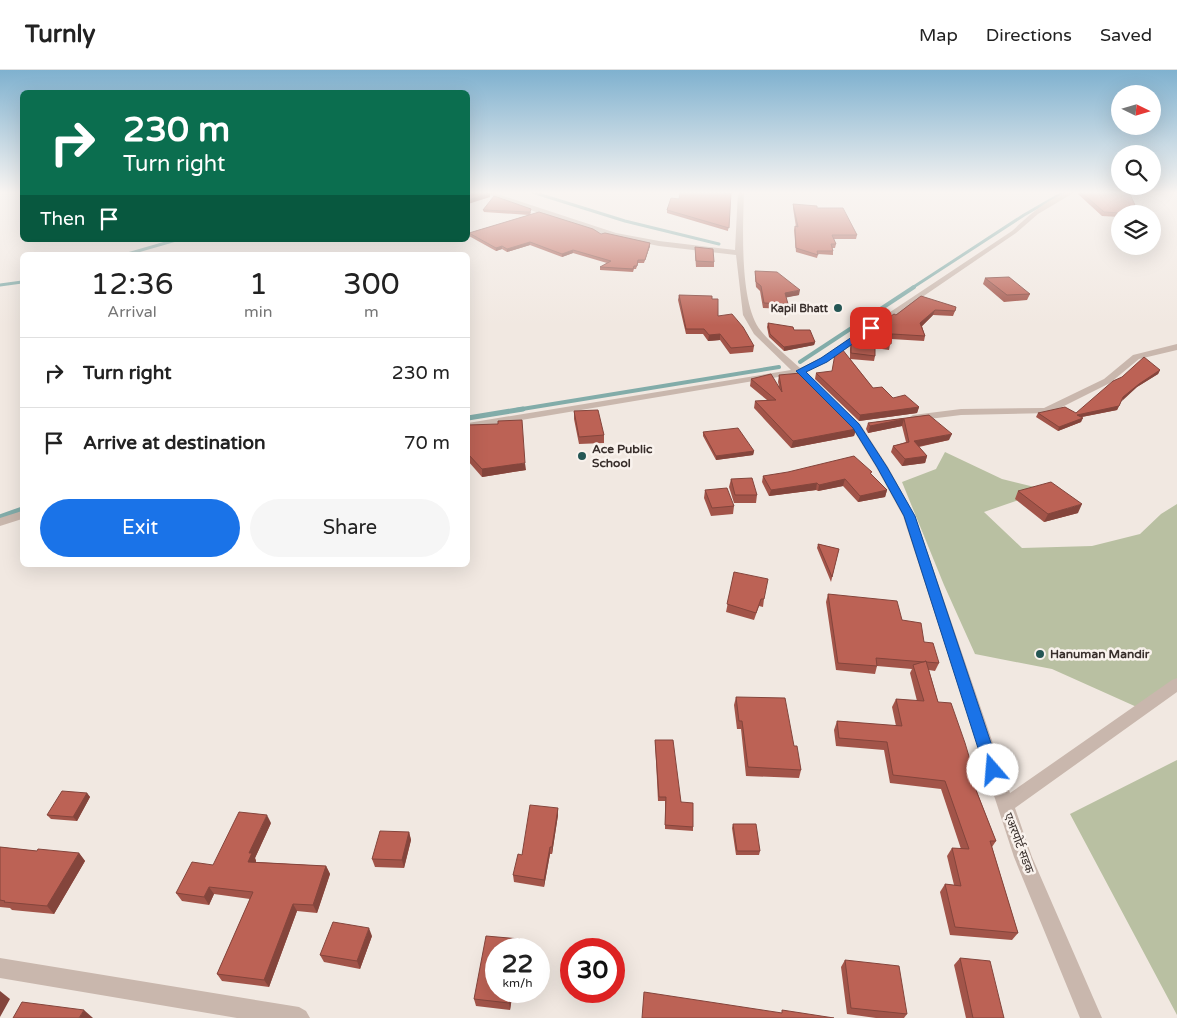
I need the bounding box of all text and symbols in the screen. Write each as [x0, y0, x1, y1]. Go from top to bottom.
text: Turnly [25, 20, 95, 49]
text: Map [919, 24, 958, 46]
text: Directions [986, 24, 1072, 46]
text: Saved [1100, 24, 1152, 46]
north arrow [1111, 85, 1161, 135]
map controls [1111, 85, 1161, 255]
text: 230 m [123, 109, 230, 151]
icon: right [40, 110, 105, 175]
button: search [1111, 145, 1161, 195]
text: Turn right [123, 151, 225, 177]
icon: arrive [95, 205, 123, 233]
button: layers [1111, 205, 1161, 255]
text: Then [40, 208, 85, 230]
text: 12:36 [90, 266, 174, 303]
text: 1 [249, 266, 268, 303]
text: 300 [343, 266, 400, 303]
text: Arrival [107, 302, 157, 322]
text: min [244, 302, 273, 322]
text: m [364, 302, 379, 322]
place label: Kapil Bhatt [770, 302, 829, 316]
marker: Kapil Bhatt [832, 302, 844, 314]
pin [850, 307, 892, 349]
icon: arrive [857, 314, 885, 342]
icon: right [40, 359, 68, 387]
text: Turn right [83, 362, 171, 384]
text: 230 m [392, 362, 450, 384]
icon: arrive [40, 429, 68, 457]
text: Arrive at destination [83, 432, 266, 454]
text: 70 m [404, 432, 450, 454]
place label: Ace Public School [592, 442, 653, 470]
marker: Ace Public School [576, 450, 588, 462]
button: Exit [40, 499, 240, 557]
button: Share [250, 499, 450, 557]
place label: Hanuman Mandir [1050, 647, 1150, 661]
marker: Hanuman Mandir [1034, 648, 1046, 660]
position arrow [966, 743, 1018, 795]
street label: एअरपोर्ट सडक [1001, 810, 1038, 876]
speed limit sign: 30 [560, 938, 625, 1003]
text: 22 [502, 949, 533, 979]
text: km/h [502, 976, 533, 990]

